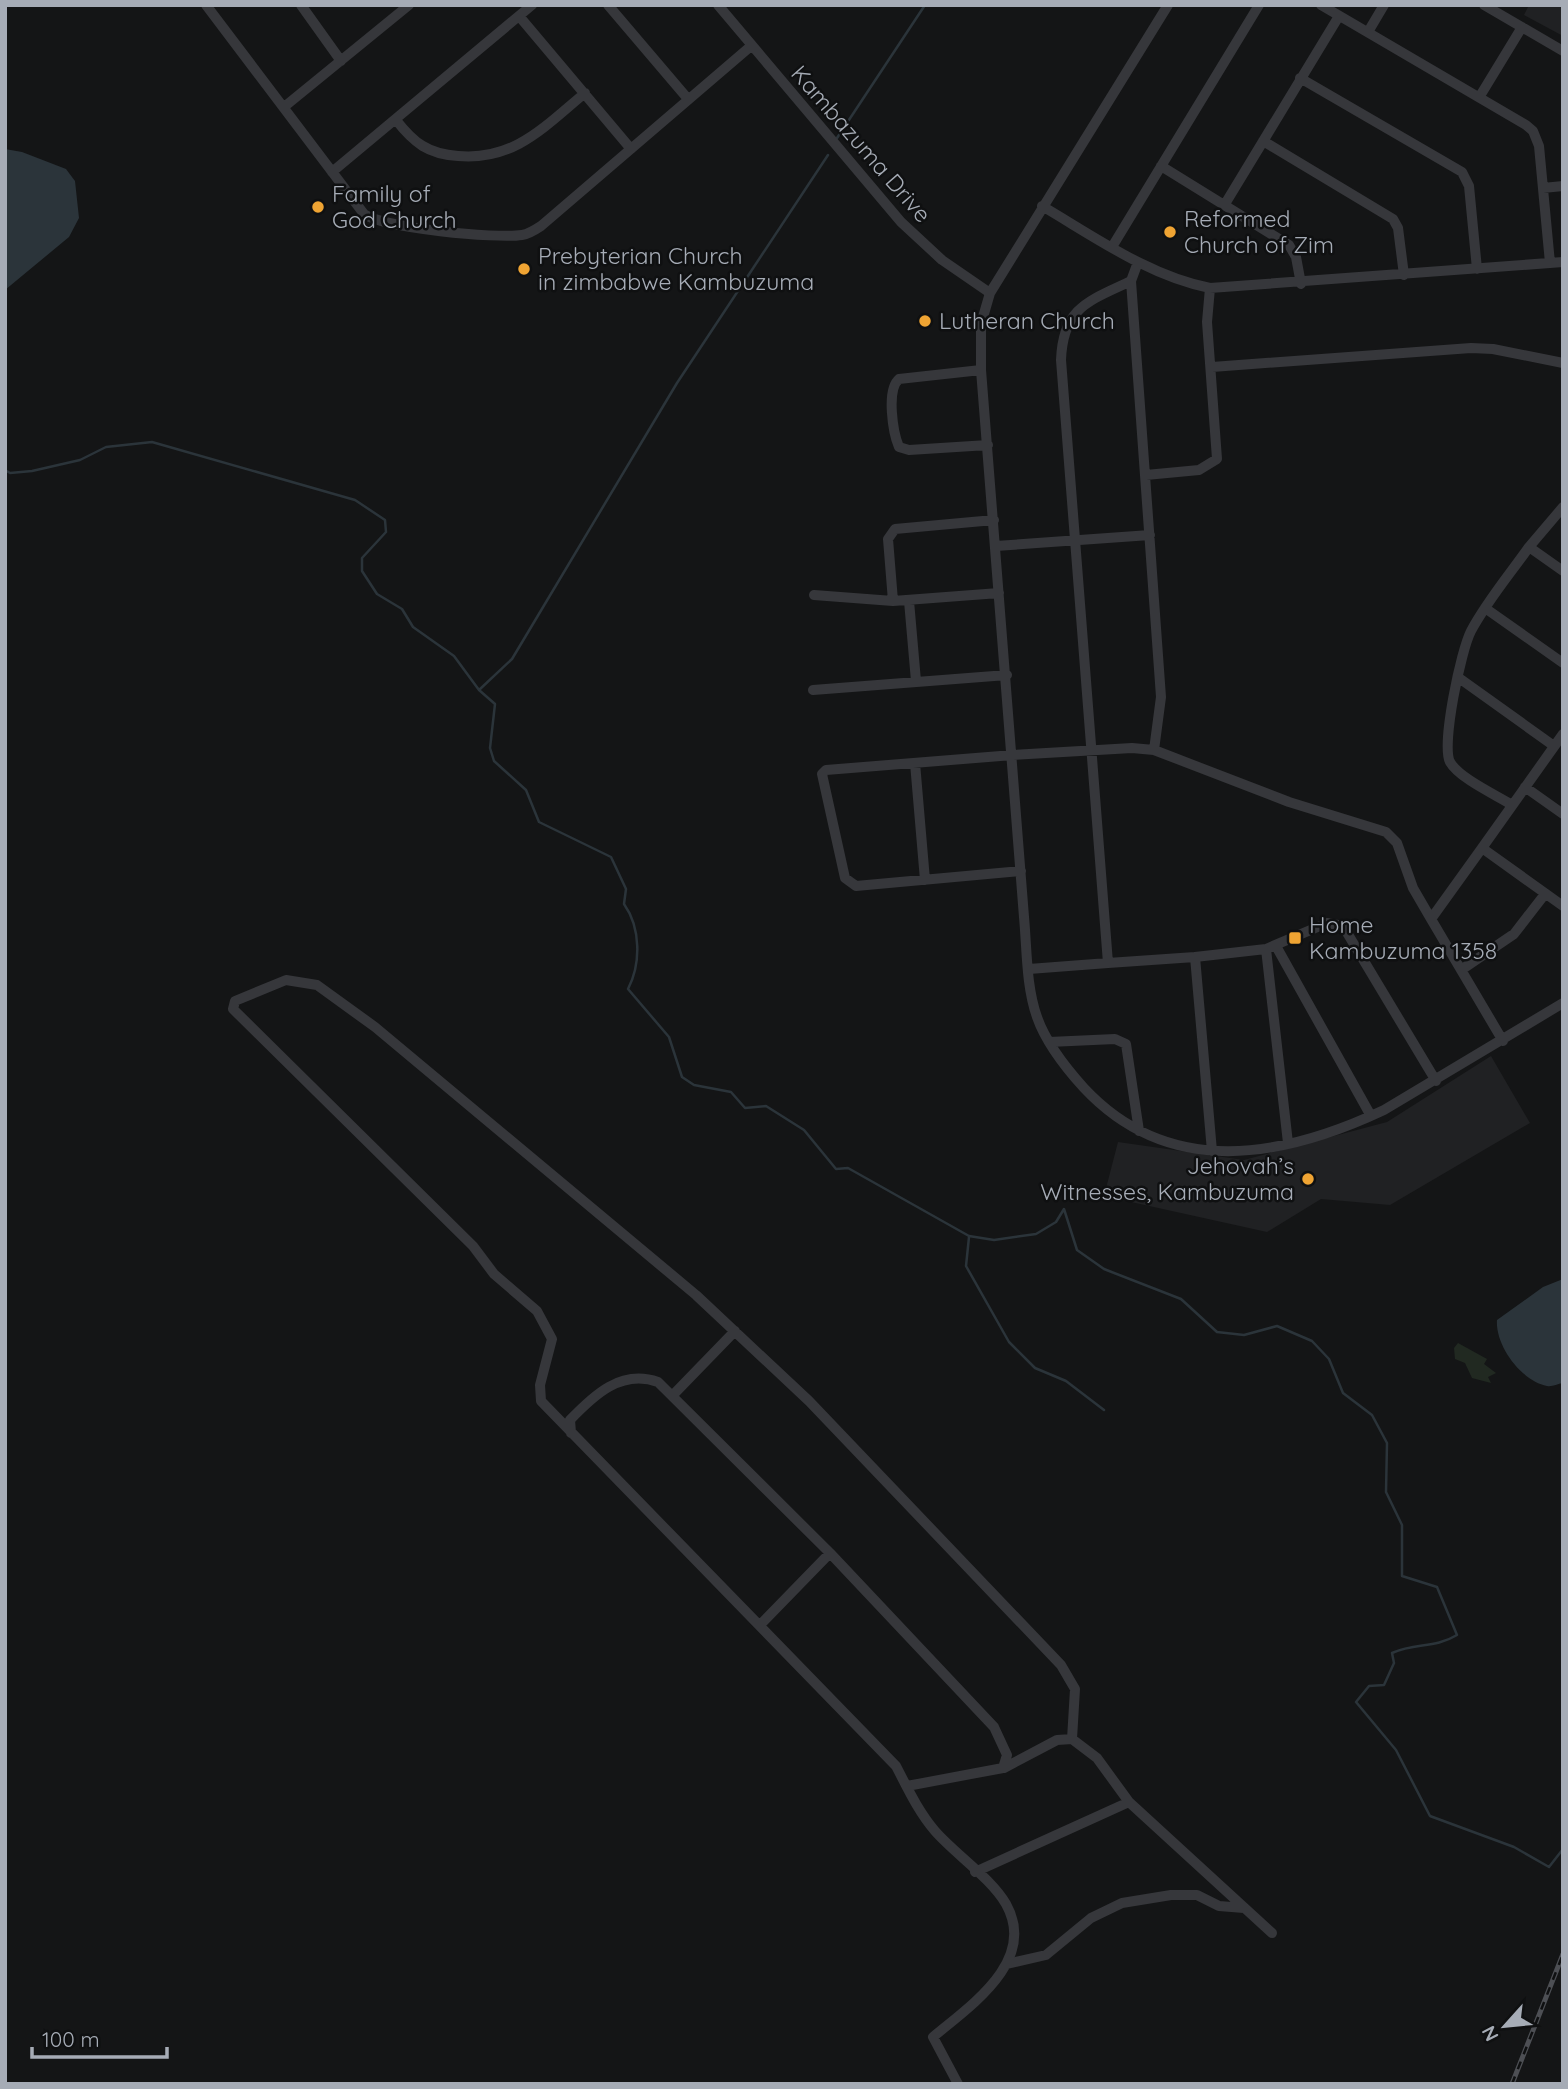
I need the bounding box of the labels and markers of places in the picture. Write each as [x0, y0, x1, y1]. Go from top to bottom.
place label: Family of God Church [332, 179, 457, 234]
marker: Family of God Church [310, 199, 326, 215]
place label: Reformed Church of Zim [1184, 204, 1334, 259]
marker: Reformed Church of Zim [1162, 224, 1178, 240]
place label: Prebyterian Church in zimbabwe Kambuzuma [538, 241, 814, 296]
marker: Prebyterian Church in zimbabwe Kambuzuma [516, 261, 532, 277]
place label: Lutheran Church [939, 306, 1115, 335]
marker: Lutheran Church [917, 313, 933, 329]
place label: Home Kambuzuma 1358 [1309, 910, 1497, 965]
marker: Home Kambuzuma 1358 [1287, 930, 1303, 946]
place label: Jehovah’s Witnesses, Kambuzuma [1040, 1151, 1294, 1206]
marker: Jehovah’s Witnesses, Kambuzuma [1300, 1171, 1316, 1187]

